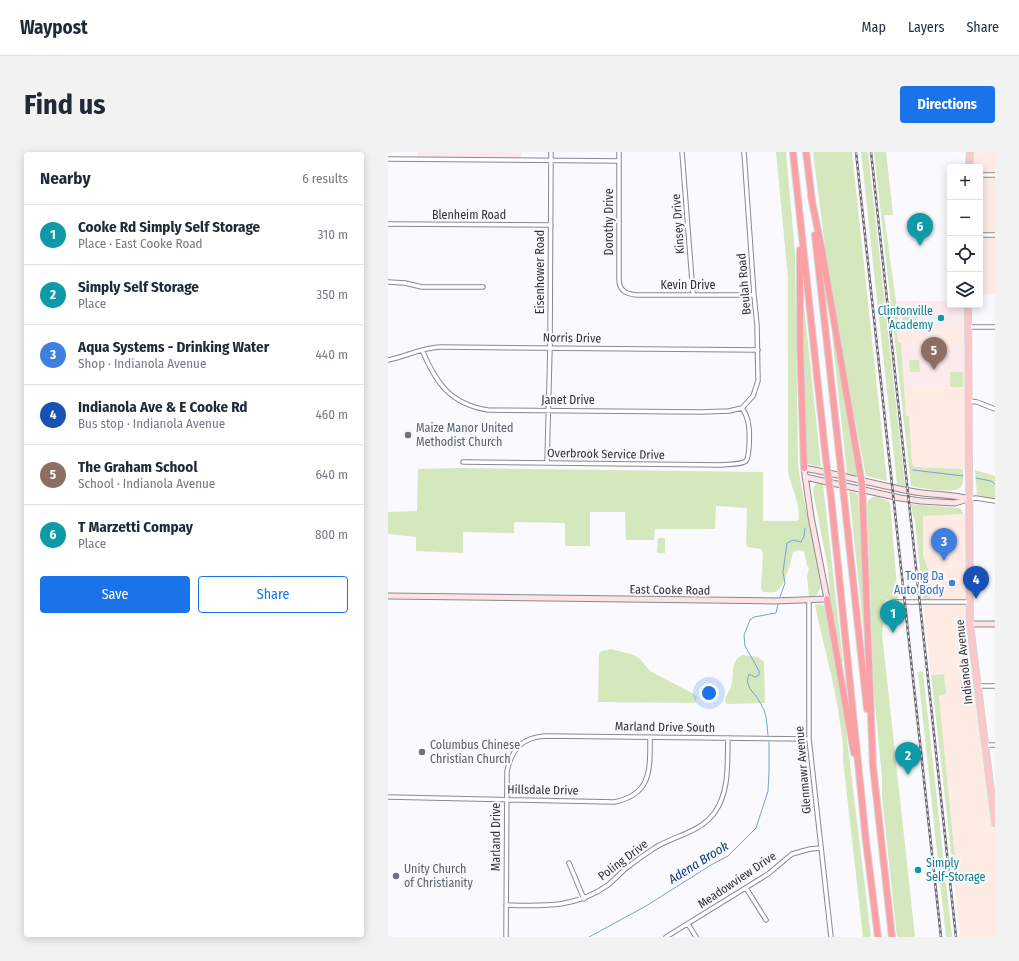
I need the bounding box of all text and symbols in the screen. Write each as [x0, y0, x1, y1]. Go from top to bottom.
text: Waypost [20, 16, 88, 39]
text: Map [862, 19, 886, 36]
text: Layers [908, 19, 944, 36]
text: Share [966, 19, 999, 36]
button: Directions [900, 86, 995, 123]
text: Find us [24, 88, 106, 121]
map controls [947, 164, 983, 308]
button: + [947, 164, 983, 200]
text: Nearby [40, 168, 91, 189]
text: 6 results [302, 171, 348, 186]
street label: Dorothy Drive [602, 188, 616, 256]
street label: Kinsey Drive [669, 193, 687, 255]
button: − [947, 200, 983, 236]
street label: Blenheim Road [432, 208, 506, 222]
pin: 6 [907, 213, 933, 246]
text: Cooke Rd Simply Self Storage [78, 218, 260, 236]
text: 1 [50, 227, 56, 242]
text: 310 m [318, 227, 348, 242]
street label: Eisenhower Road [533, 230, 547, 314]
text: Place · East Cooke Road [78, 236, 202, 251]
button: locate [947, 236, 983, 272]
street label: Beulah Road [734, 253, 754, 315]
button: layers [947, 272, 983, 308]
text: Simply Self Storage [78, 278, 199, 296]
street label: Kevin Drive [661, 278, 716, 292]
text: 2 [50, 287, 56, 302]
text: 350 m [316, 287, 348, 302]
text: Place [78, 296, 106, 311]
place label: Clintonville Academy [878, 304, 934, 332]
marker: Clintonville Academy [936, 313, 946, 323]
street label: Norris Drive [543, 330, 601, 346]
pin: 5 [921, 337, 947, 370]
text: Aqua Systems - Drinking Water [78, 338, 269, 356]
text: 3 [50, 347, 56, 362]
text: 440 m [316, 347, 348, 362]
text: Shop · Indianola Avenue [78, 356, 206, 371]
street label: Janet Drive [541, 393, 595, 407]
text: Indianola Ave & E Cooke Rd [78, 398, 248, 416]
text: 4 [50, 407, 56, 422]
text: 460 m [315, 407, 348, 422]
text: Bus stop · Indianola Avenue [78, 416, 225, 431]
place label: Maize Manor United Methodist Church [416, 421, 513, 449]
marker: Maize Manor United Methodist Church [403, 430, 413, 440]
street label: Overbrook Service Drive [547, 446, 665, 462]
text: The Graham School [78, 458, 197, 476]
text: 5 [50, 467, 56, 482]
text: 640 m [315, 467, 348, 482]
text: School · Indianola Avenue [78, 476, 215, 491]
text: T Marzetti Compay [78, 518, 193, 536]
text: 6 [50, 527, 56, 542]
text: 800 m [315, 527, 348, 542]
pin: 3 [931, 528, 957, 561]
text: Place [78, 536, 106, 551]
pin: 4 [963, 566, 989, 599]
place label: Tong Da Auto Body [894, 569, 945, 597]
button: Save [40, 576, 190, 613]
button: Share [198, 576, 348, 613]
marker: Tong Da Auto Body [947, 578, 957, 588]
street label: East Cooke Road [630, 582, 710, 598]
pin: 1 [880, 600, 906, 633]
street label: Indianola Avenue [953, 619, 975, 705]
your location [699, 683, 719, 703]
street label: Marland Drive South [615, 719, 715, 735]
street label: Glenmawr Avenue [792, 725, 814, 815]
place label: Columbus Chinese Christian Church [430, 738, 520, 766]
pin: 2 [895, 742, 921, 775]
marker: Columbus Chinese Christian Church [417, 747, 427, 757]
street label: Hillsdale Drive [507, 782, 579, 798]
street label: Marland Drive [489, 803, 503, 871]
street label: Poling Drive [595, 837, 651, 883]
water label: Adena Brook [665, 838, 731, 887]
street label: Meadowview Drive [695, 849, 779, 911]
place label: Simply Self-Storage [926, 856, 985, 884]
place label: Unity Church of Christianity [404, 862, 474, 890]
marker: Simply Self-Storage [913, 865, 923, 875]
marker: Unity Church of Christianity [391, 871, 401, 881]

